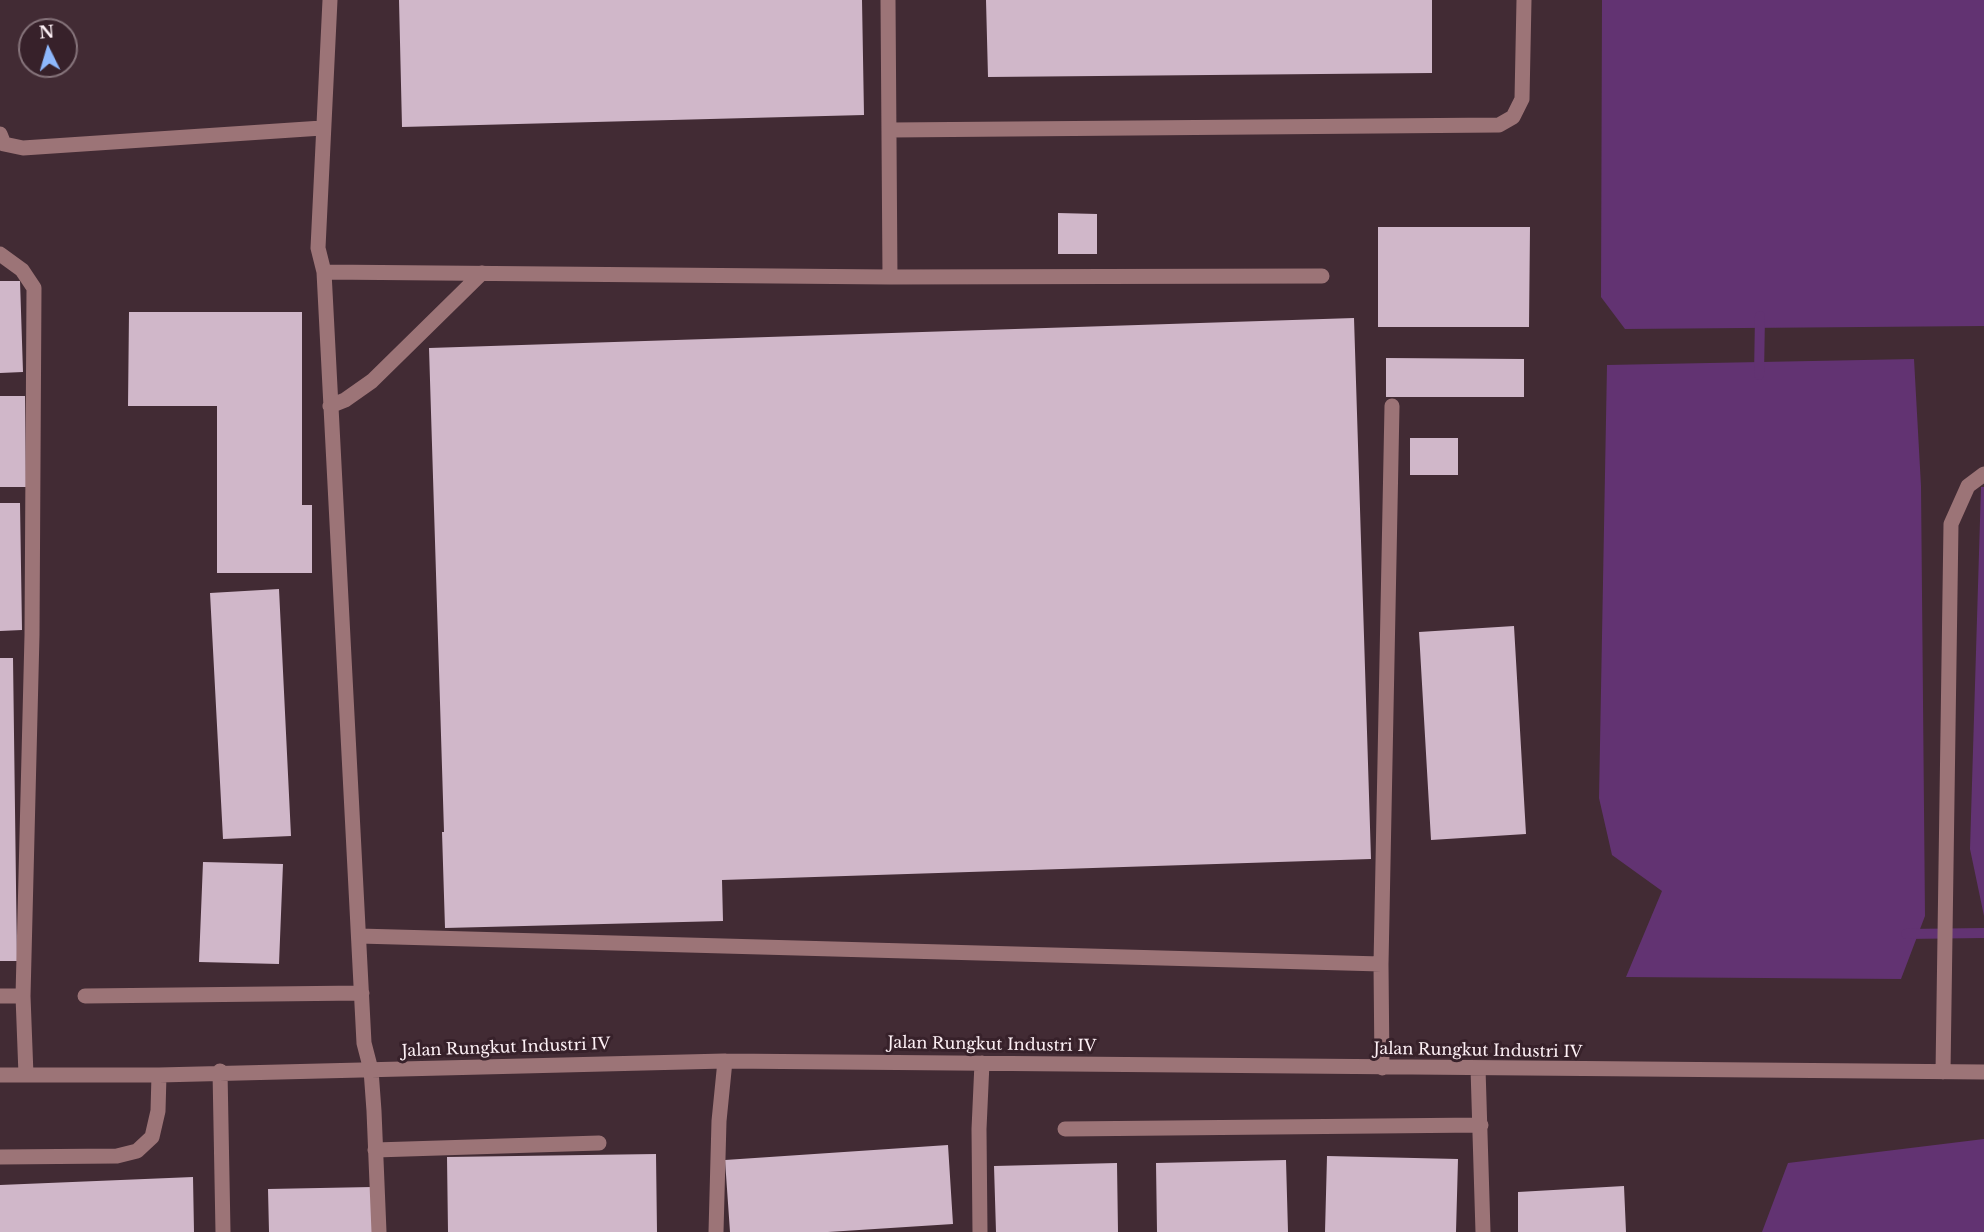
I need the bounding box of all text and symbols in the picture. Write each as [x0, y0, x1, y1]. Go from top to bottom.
north arrow [18, 18, 78, 78]
text: N [38, 21, 55, 43]
street label: Jalan Rungkut Industri IV [887, 1034, 1097, 1056]
street label: Jalan Rungkut Industri IV [401, 1035, 611, 1061]
street label: Jalan Rungkut Industri IV [1373, 1040, 1583, 1062]

